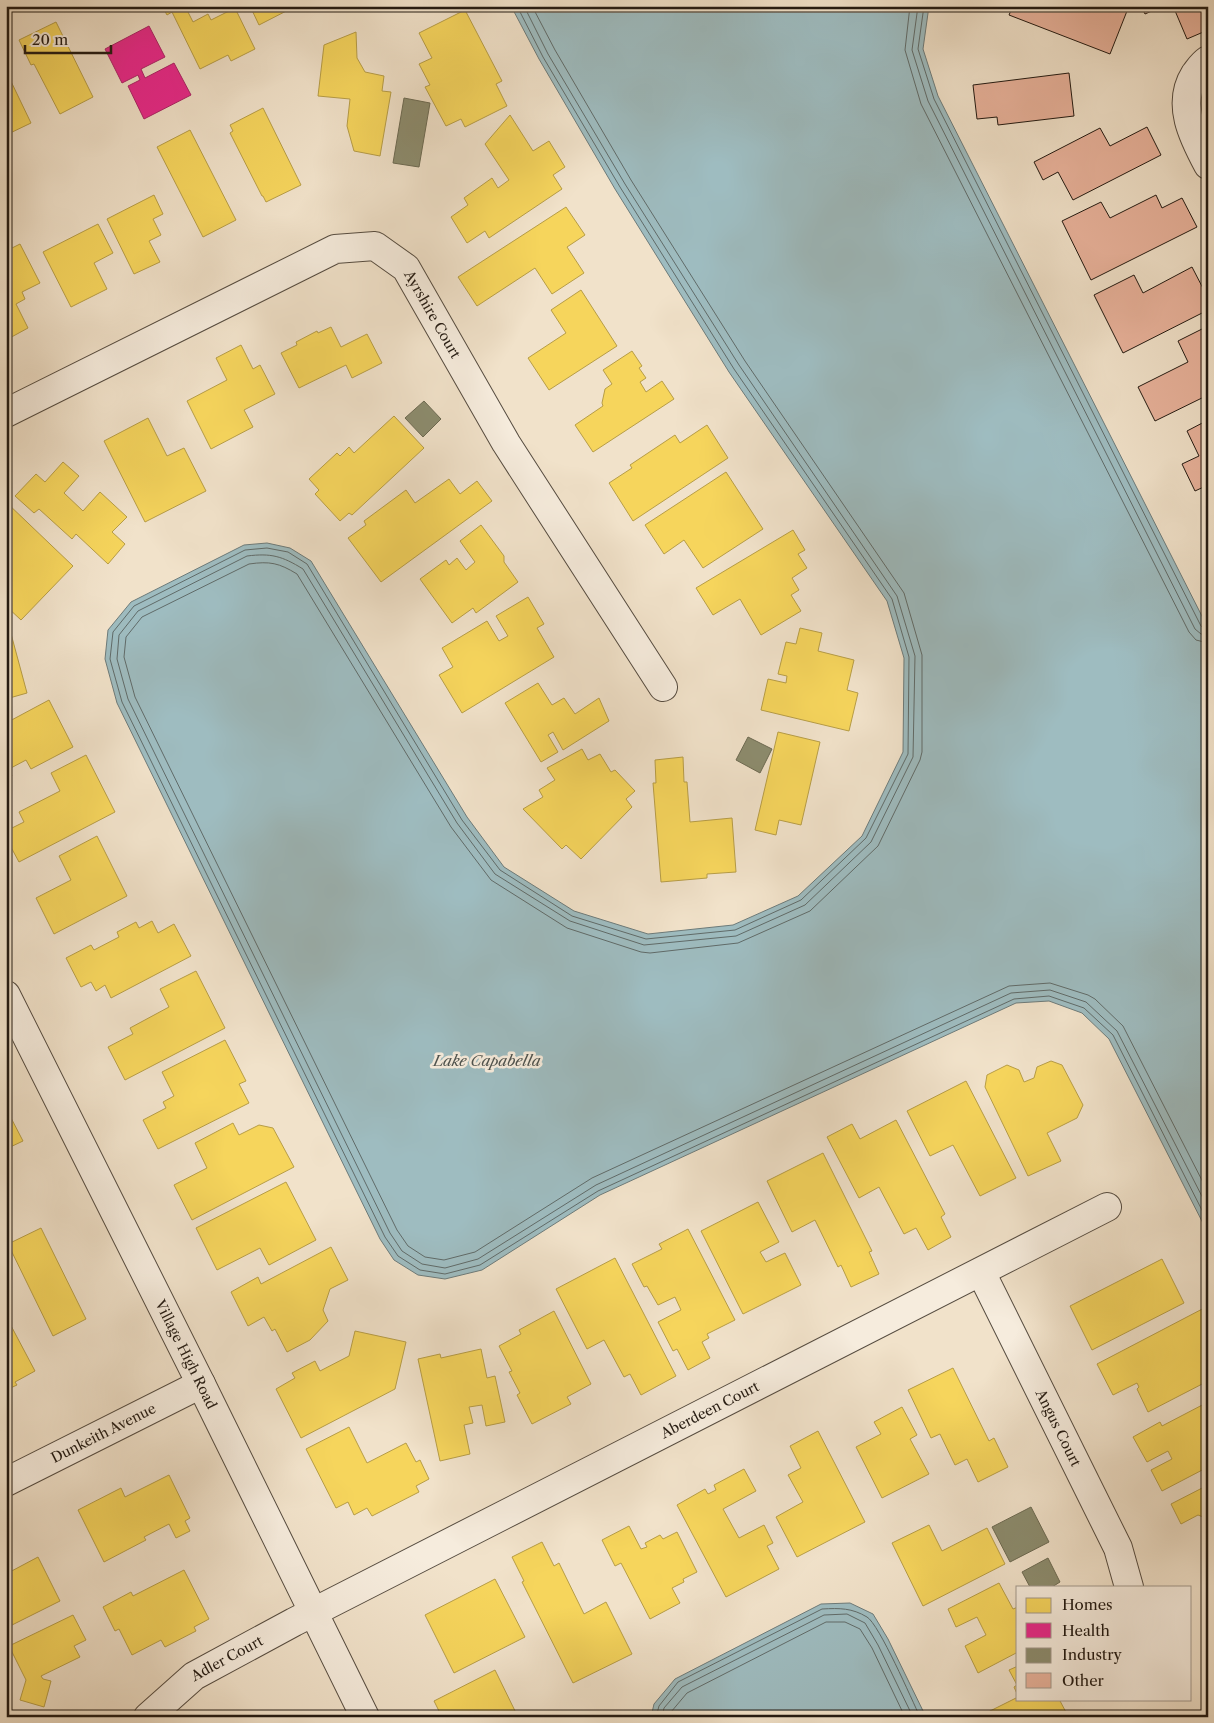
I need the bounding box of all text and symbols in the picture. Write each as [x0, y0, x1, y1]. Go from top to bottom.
scale bar [25, 22, 111, 54]
text: 20 m [32, 30, 68, 49]
street label: Ayrshire Court [400, 266, 465, 362]
water label: Lake Capabella [432, 1051, 541, 1070]
street label: Village High Road [151, 1296, 221, 1412]
street label: Aberdeen Court [657, 1377, 762, 1443]
street label: Angus Court [1031, 1385, 1085, 1469]
street label: Dunkeith Avenue [48, 1399, 159, 1467]
legend [1016, 1586, 1192, 1700]
text: Homes [1062, 1595, 1113, 1614]
text: Health [1062, 1621, 1111, 1640]
street label: Adler Court [187, 1632, 266, 1685]
text: Industry [1062, 1645, 1122, 1664]
text: Other [1062, 1671, 1105, 1690]

